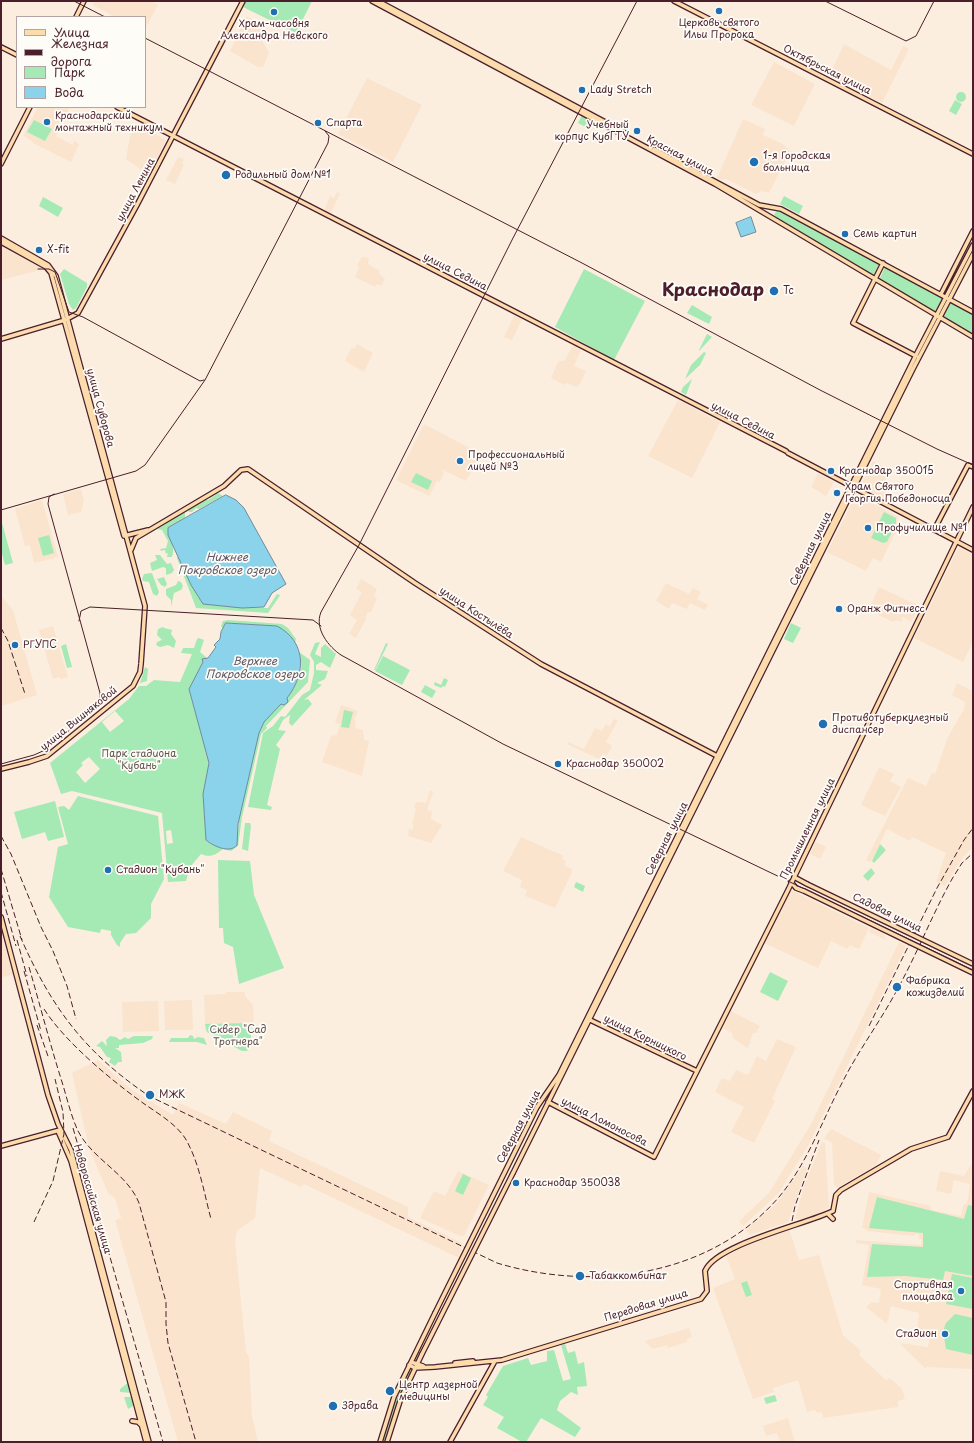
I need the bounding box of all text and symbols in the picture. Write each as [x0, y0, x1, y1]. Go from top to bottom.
marker: Церковь святого Ильи Пророка [714, 6, 724, 16]
marker: Храм-часовня Александра Невского [269, 7, 279, 17]
legend [16, 16, 146, 108]
place label: Церковь святого Ильи Пророка [679, 17, 759, 40]
place label: Храм-часовня Александра Невского [220, 18, 328, 42]
text: Улица [54, 23, 90, 41]
text: Железная дорога [51, 34, 109, 70]
street label: Октябрьская улица [781, 43, 873, 97]
text: Парк [54, 63, 85, 81]
text: Вода [54, 83, 84, 101]
place label: Lady Stretch [590, 84, 652, 96]
marker: Lady Stretch [577, 85, 587, 95]
place label: Краснодарский монтажный техникум [55, 110, 163, 134]
marker: Краснодарский монтажный техникум [42, 117, 52, 127]
place label: Спарта [326, 117, 362, 129]
marker: Спарта [313, 118, 323, 128]
place label: Учебный корпус КубГТУ [555, 119, 629, 142]
marker: Учебный корпус КубГТУ [632, 126, 642, 136]
street label: Красная улица [644, 133, 716, 179]
place label: 1-я Городская больница [763, 150, 831, 174]
street label: улица Ленина [114, 156, 158, 224]
marker: 1-я Городская больница [748, 156, 760, 168]
marker: Родильный дом №1 [220, 169, 232, 181]
place label: Родильный дом №1 [235, 169, 331, 181]
place label: Семь картин [853, 228, 917, 240]
marker: Семь картин [840, 229, 850, 239]
place label: X-fit [47, 244, 69, 256]
marker: X-fit [34, 245, 44, 255]
street label: улица Седина [421, 251, 489, 293]
district label: Краснодар [662, 280, 764, 302]
marker: Тс [768, 285, 780, 297]
place label: Тс [783, 285, 794, 297]
street label: улица Суворова [84, 367, 116, 449]
street label: улица Седина [709, 400, 777, 442]
place label: Профессиональный лицей №3 [468, 449, 565, 472]
marker: Профессиональный лицей №3 [455, 456, 465, 466]
place label: Краснодар 350015 [839, 465, 934, 477]
marker: Краснодар 350015 [826, 466, 836, 476]
place label: Храм Святого Георгия Победоносца [845, 481, 950, 504]
marker: Храм Святого Георгия Победоносца [832, 488, 842, 498]
street label: Северная улица [788, 510, 834, 588]
place label: Профучилище №1 [876, 522, 967, 534]
marker: Профучилище №1 [863, 523, 873, 533]
water label: Нижнее Покровское озеро [178, 551, 276, 577]
street label: улица Костылёва [437, 585, 515, 641]
place label: Оранж Фитнесс [847, 603, 925, 615]
marker: Оранж Фитнесс [834, 604, 844, 614]
place label: РГУПС [23, 639, 57, 651]
marker: РГУПС [10, 640, 20, 650]
water label: Верхнее Покровское озеро [206, 655, 304, 681]
street label: улица Вишняковой [38, 684, 120, 754]
place label: Противотуберкулезный диспансер [832, 712, 949, 736]
marker: Противотуберкулезный диспансер [817, 718, 829, 730]
park label: Парк стадиона "Кубань" [102, 748, 176, 772]
place label: Краснодар 350002 [566, 758, 664, 770]
marker: Краснодар 350002 [553, 759, 563, 769]
street label: Промышленная улица [778, 776, 838, 882]
street label: Северная улица [643, 800, 691, 878]
place label: Стадион "Кубань" [116, 864, 204, 876]
marker: Стадион "Кубань" [103, 865, 113, 875]
street label: Садовая улица [850, 891, 924, 935]
place label: Фабрика кожизделий [906, 975, 964, 998]
marker: Фабрика кожизделий [891, 981, 903, 993]
street label: улица Корницкого [602, 1013, 688, 1063]
park label: Сквер "Сад Тротнера" [210, 1024, 266, 1048]
street label: Северная улица [495, 1088, 543, 1166]
marker: МЖК [144, 1089, 156, 1101]
place label: МЖК [159, 1089, 185, 1101]
street label: улица Ломоносова [559, 1095, 649, 1149]
street label: Новороссийская улица [71, 1143, 113, 1255]
place label: Краснодар 350038 [524, 1177, 620, 1189]
marker: Краснодар 350038 [511, 1178, 521, 1188]
marker: Табаккомбинат [574, 1270, 586, 1282]
place label: Табаккомбинат [589, 1270, 666, 1282]
place label: Спортивная площадка [894, 1279, 953, 1302]
marker: Спортивная площадка [956, 1286, 966, 1296]
street label: Передовая улица [603, 1288, 689, 1324]
place label: Стадион [895, 1328, 937, 1340]
marker: Стадион [940, 1329, 950, 1339]
place label: Центр лазерной медицины [399, 1379, 478, 1402]
marker: Центр лазерной медицины [384, 1385, 396, 1397]
marker: Здрава [327, 1400, 339, 1412]
place label: Здрава [342, 1400, 378, 1412]

